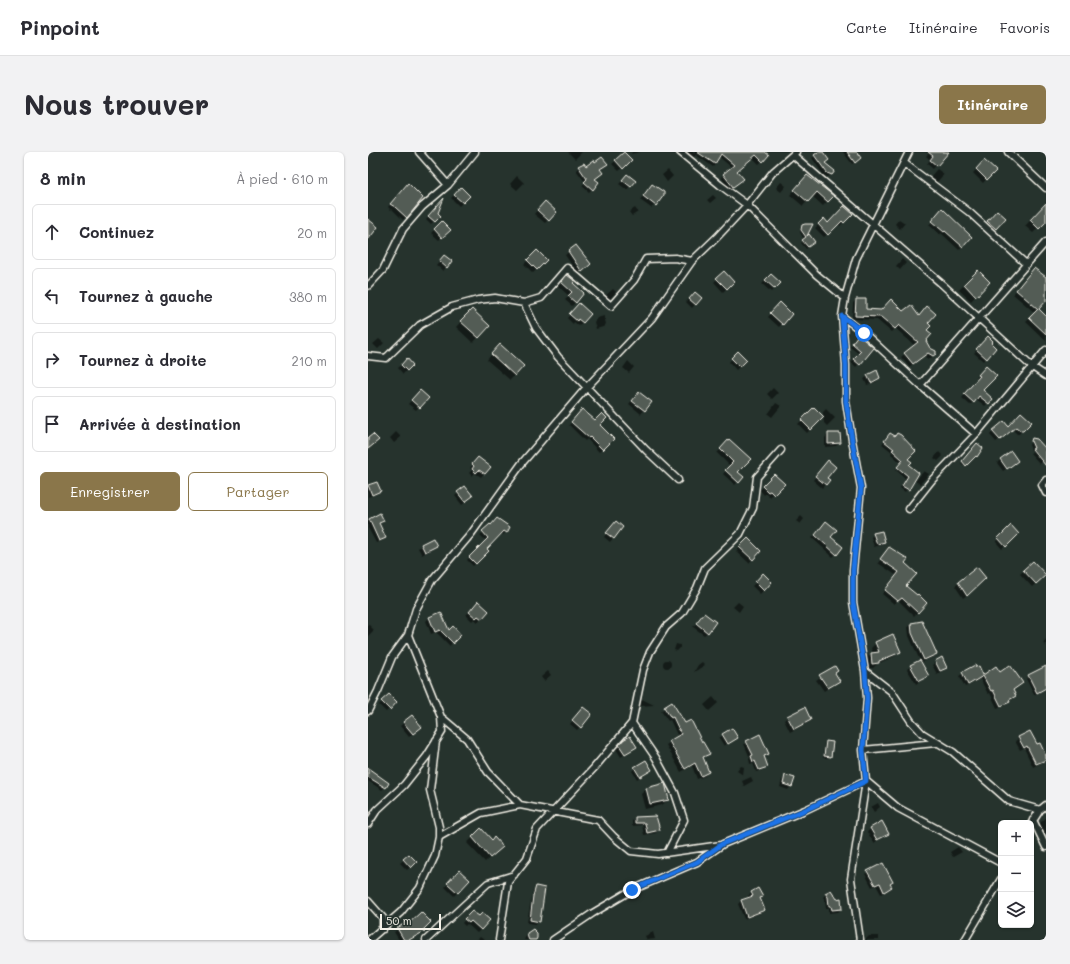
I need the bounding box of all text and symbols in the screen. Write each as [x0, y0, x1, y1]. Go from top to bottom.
text: Pinpoint [20, 15, 100, 40]
text: Carte [846, 18, 887, 37]
text: Itinéraire [909, 18, 978, 37]
text: Favoris [1000, 18, 1050, 37]
button: Itinéraire [939, 85, 1046, 124]
text: Nous trouver [24, 86, 209, 122]
text: 8 min [40, 167, 86, 189]
text: À pied · 610 m [236, 170, 328, 187]
icon: ahead [41, 221, 63, 243]
text: Continuez [79, 222, 154, 242]
text: 20 m [297, 224, 327, 241]
icon: left [41, 285, 63, 307]
text: Tournez à gauche [79, 286, 213, 306]
text: 380 m [289, 288, 327, 305]
route start [855, 324, 873, 342]
icon: right [41, 349, 63, 371]
text: Tournez à droite [79, 350, 207, 370]
text: 210 m [291, 352, 327, 369]
icon: arrive [41, 413, 63, 435]
text: Arrivée à destination [79, 414, 241, 434]
button: Enregistrer [40, 472, 180, 511]
button: Partager [188, 472, 328, 511]
map controls [998, 820, 1034, 928]
button: + [998, 820, 1034, 856]
button: − [998, 856, 1034, 892]
route end [623, 881, 641, 899]
button: layers [998, 892, 1034, 928]
scale bar [380, 912, 441, 931]
text: 50 m [386, 913, 412, 928]

